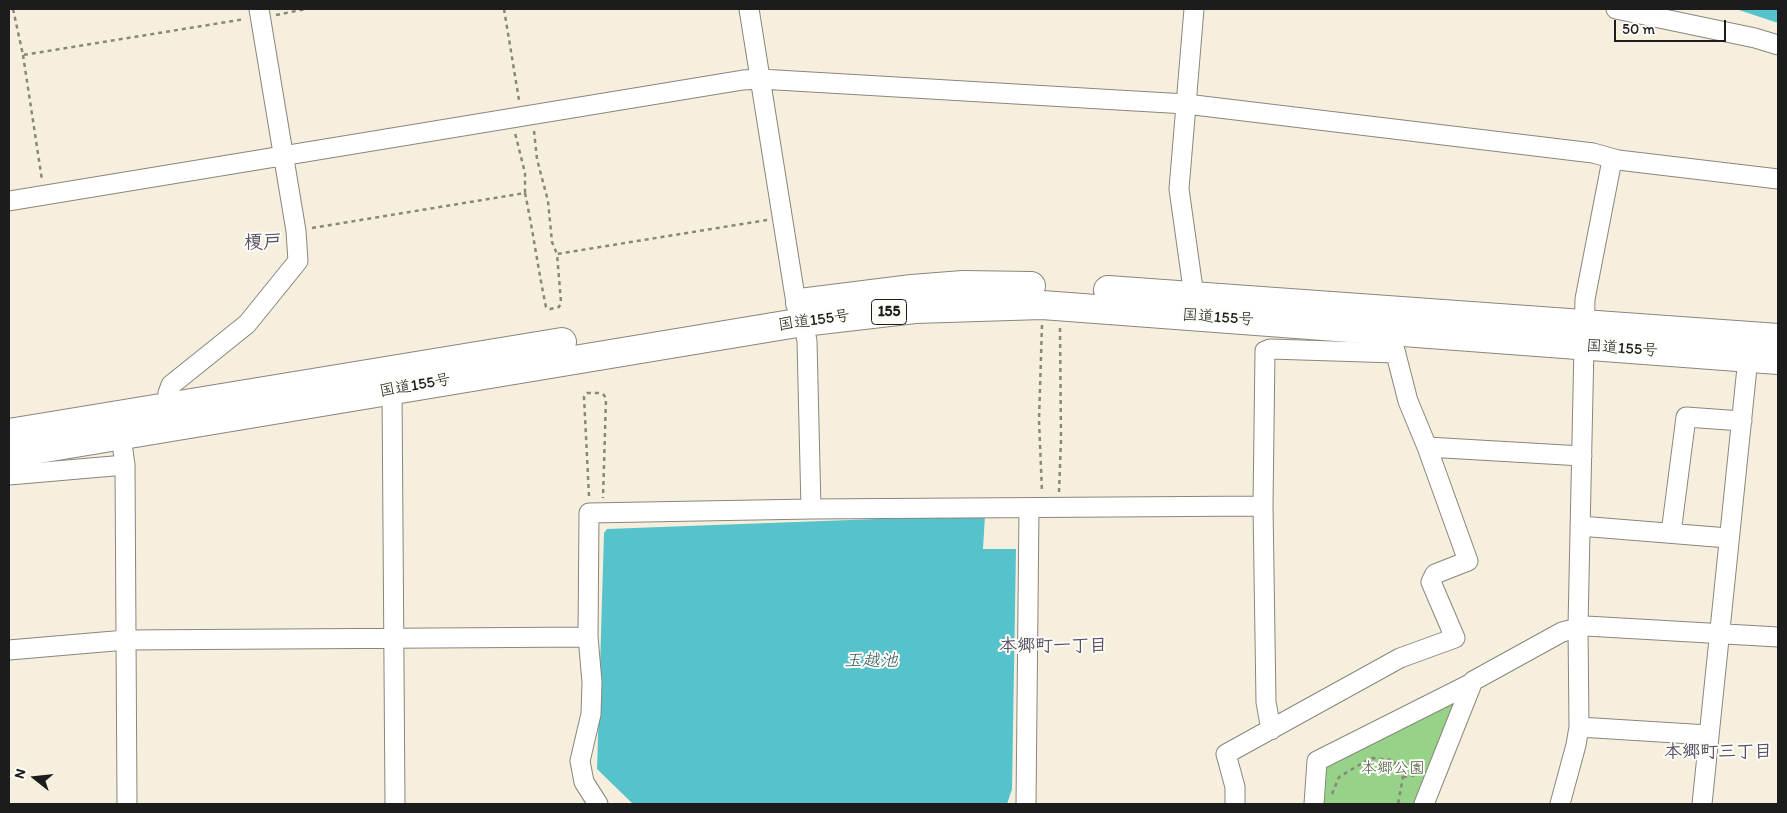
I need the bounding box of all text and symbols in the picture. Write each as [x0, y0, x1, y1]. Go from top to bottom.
scale bar [1617, 10, 1730, 42]
text: 50 m [1622, 20, 1655, 38]
district label: 榎戸 [244, 232, 282, 254]
road number: 155 [872, 300, 906, 324]
street label: 国道155号 [777, 306, 851, 336]
street label: 国道155号 [1181, 306, 1255, 330]
street label: 国道155号 [1585, 337, 1659, 361]
street label: 国道155号 [378, 370, 452, 402]
district label: 本郷町一丁目 [999, 635, 1107, 657]
water label: 玉越池 [844, 650, 898, 672]
district label: 本郷町三丁目 [1664, 741, 1772, 763]
north arrow [10, 753, 60, 803]
park label: 本郷公園 [1361, 759, 1425, 779]
text: N [11, 767, 30, 781]

